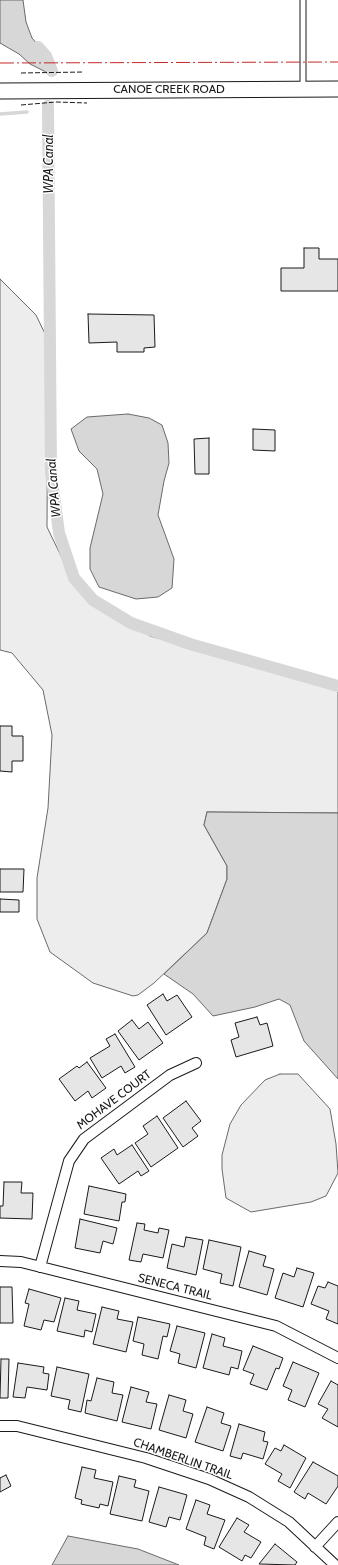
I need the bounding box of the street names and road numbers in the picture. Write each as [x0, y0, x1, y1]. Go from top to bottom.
street label: CANOE CREEK ROAD [113, 82, 225, 96]
street label: MOHAVE COURT [74, 1067, 154, 1133]
street label: SENECA TRAIL [136, 1271, 214, 1303]
street label: CHAMBERLIN TRAIL [131, 1435, 235, 1483]

